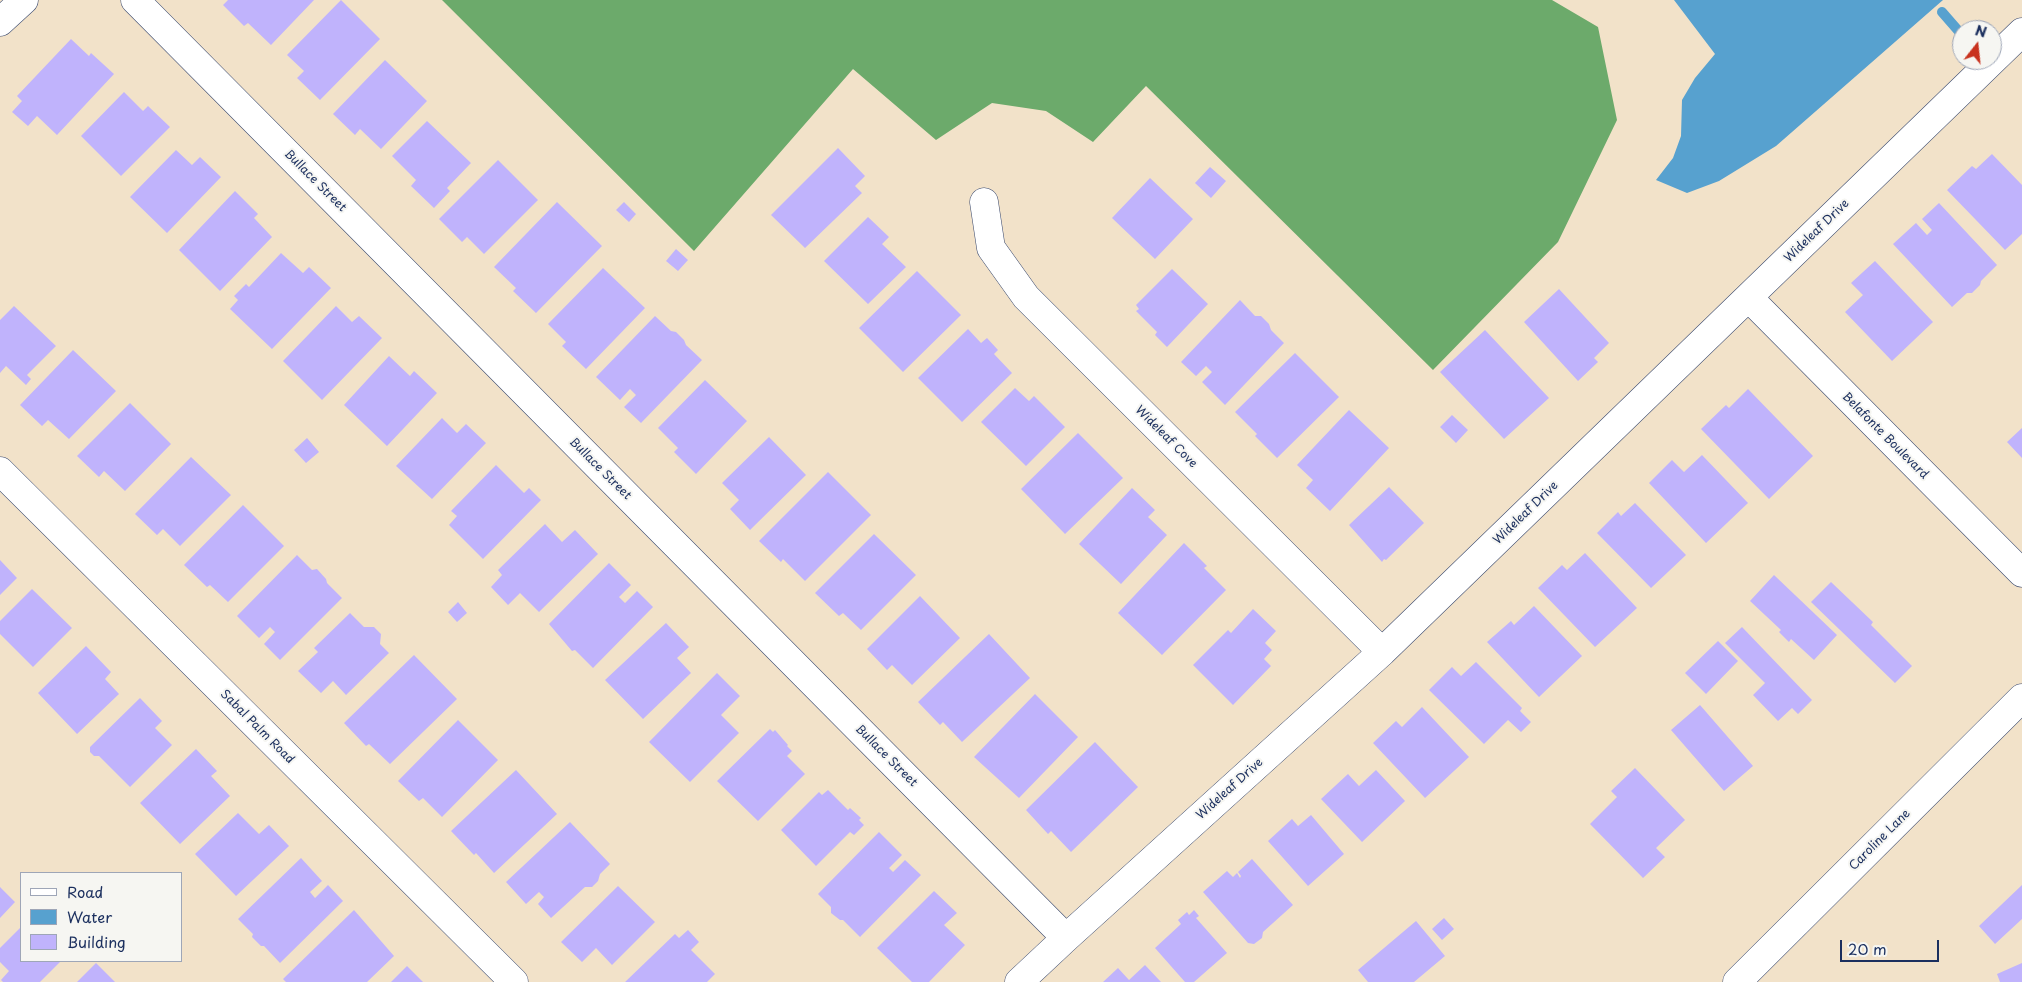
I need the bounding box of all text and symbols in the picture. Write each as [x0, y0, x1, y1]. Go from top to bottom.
text: N [1973, 19, 1989, 43]
north arrow [1952, 20, 2002, 70]
street label: Bullace Street [281, 147, 349, 215]
street label: Wideleaf Drive [1782, 197, 1852, 265]
street label: Belafonte Boulevard [1839, 390, 1931, 482]
street label: Wideleaf Cove [1132, 403, 1200, 471]
street label: Bullace Street [566, 435, 634, 503]
street label: Wideleaf Drive [1491, 479, 1561, 547]
street label: Sabal Palm Road [217, 687, 297, 767]
street label: Bullace Street [852, 722, 920, 790]
street label: Wideleaf Drive [1194, 755, 1266, 823]
street label: Caroline Lane [1846, 806, 1914, 874]
legend [20, 872, 182, 962]
text: Road [67, 880, 103, 903]
text: Water [67, 905, 112, 928]
text: Building [67, 930, 126, 953]
scale bar [1842, 930, 1941, 962]
text: 20 m [1848, 937, 1887, 960]

